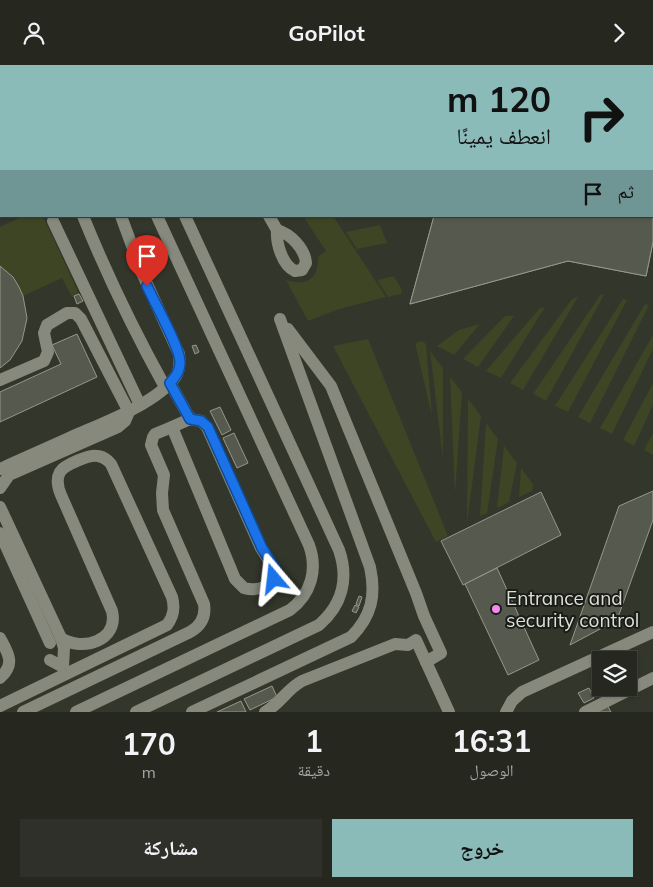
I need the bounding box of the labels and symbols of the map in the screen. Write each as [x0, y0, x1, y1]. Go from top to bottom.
pin [126, 235, 168, 286]
position arrow [247, 552, 299, 604]
place label: Entrance and security control [506, 586, 639, 632]
marker: Entrance and security control [490, 603, 502, 615]

